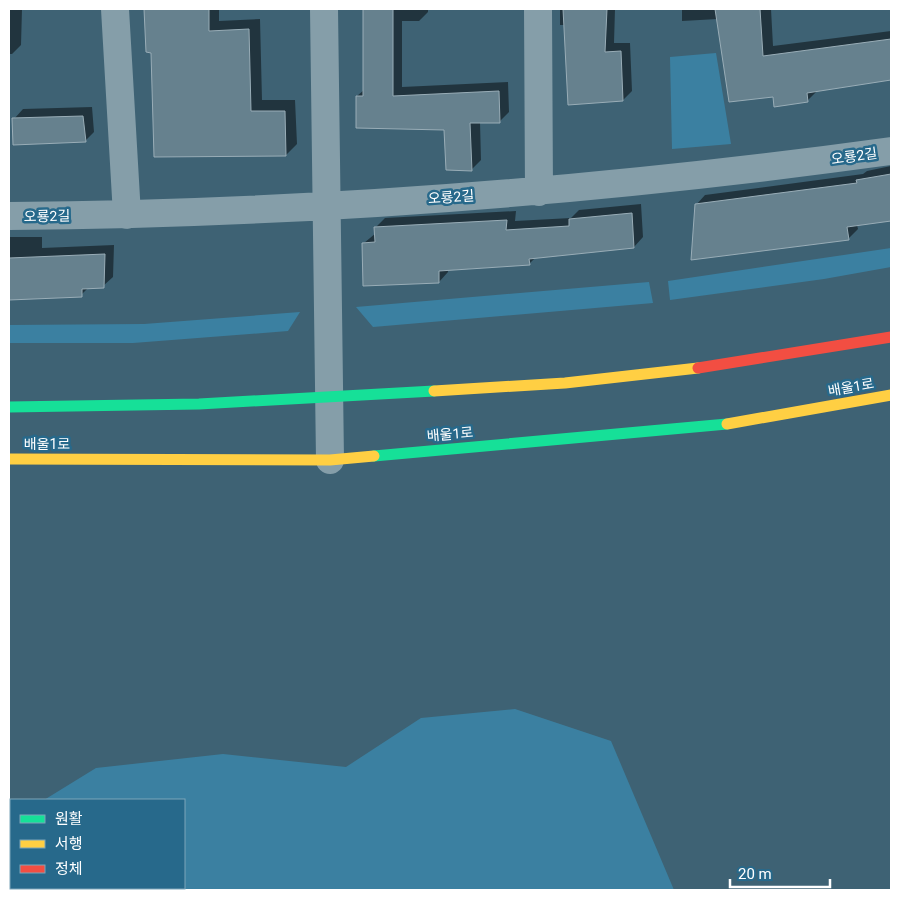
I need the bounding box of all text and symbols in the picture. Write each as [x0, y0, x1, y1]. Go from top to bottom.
street label: 오룡2길 [830, 145, 878, 167]
street label: 오룡2길 [427, 187, 475, 207]
street label: 오룡2길 [24, 208, 70, 224]
street label: 배울1로 [827, 375, 875, 399]
street label: 배울1로 [426, 424, 474, 444]
street label: 배울1로 [24, 436, 70, 452]
legend [10, 799, 185, 889]
text: 원활 [55, 810, 83, 828]
text: 서행 [55, 835, 83, 853]
scale bar [730, 856, 830, 888]
text: 정체 [55, 860, 83, 878]
text: 20 m [738, 865, 772, 883]

